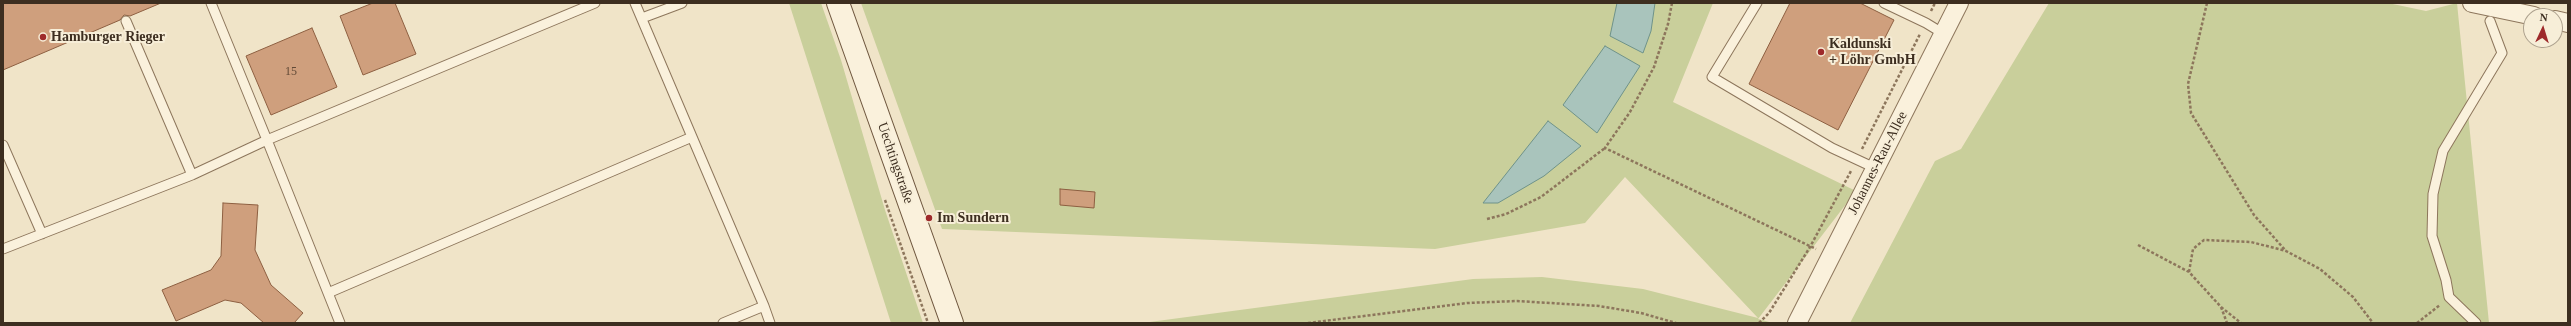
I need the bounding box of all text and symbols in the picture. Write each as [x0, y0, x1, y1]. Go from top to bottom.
north arrow [2523, 8, 2563, 48]
text: N [2539, 11, 2548, 23]
place label: Hamburger Rieger [51, 29, 165, 45]
marker: Hamburger Rieger [38, 32, 48, 42]
place label: Kaldunski + Löhr GmbH [1829, 36, 1916, 68]
marker: Kaldunski + Löhr GmbH [1816, 47, 1826, 57]
house number: 15 [285, 65, 297, 79]
street label: Johannes-Rau-Allee [1845, 109, 1911, 217]
street label: Uechtingstraße [873, 120, 917, 206]
place label: Im Sundern [937, 210, 1009, 226]
marker: Im Sundern [924, 213, 934, 223]

